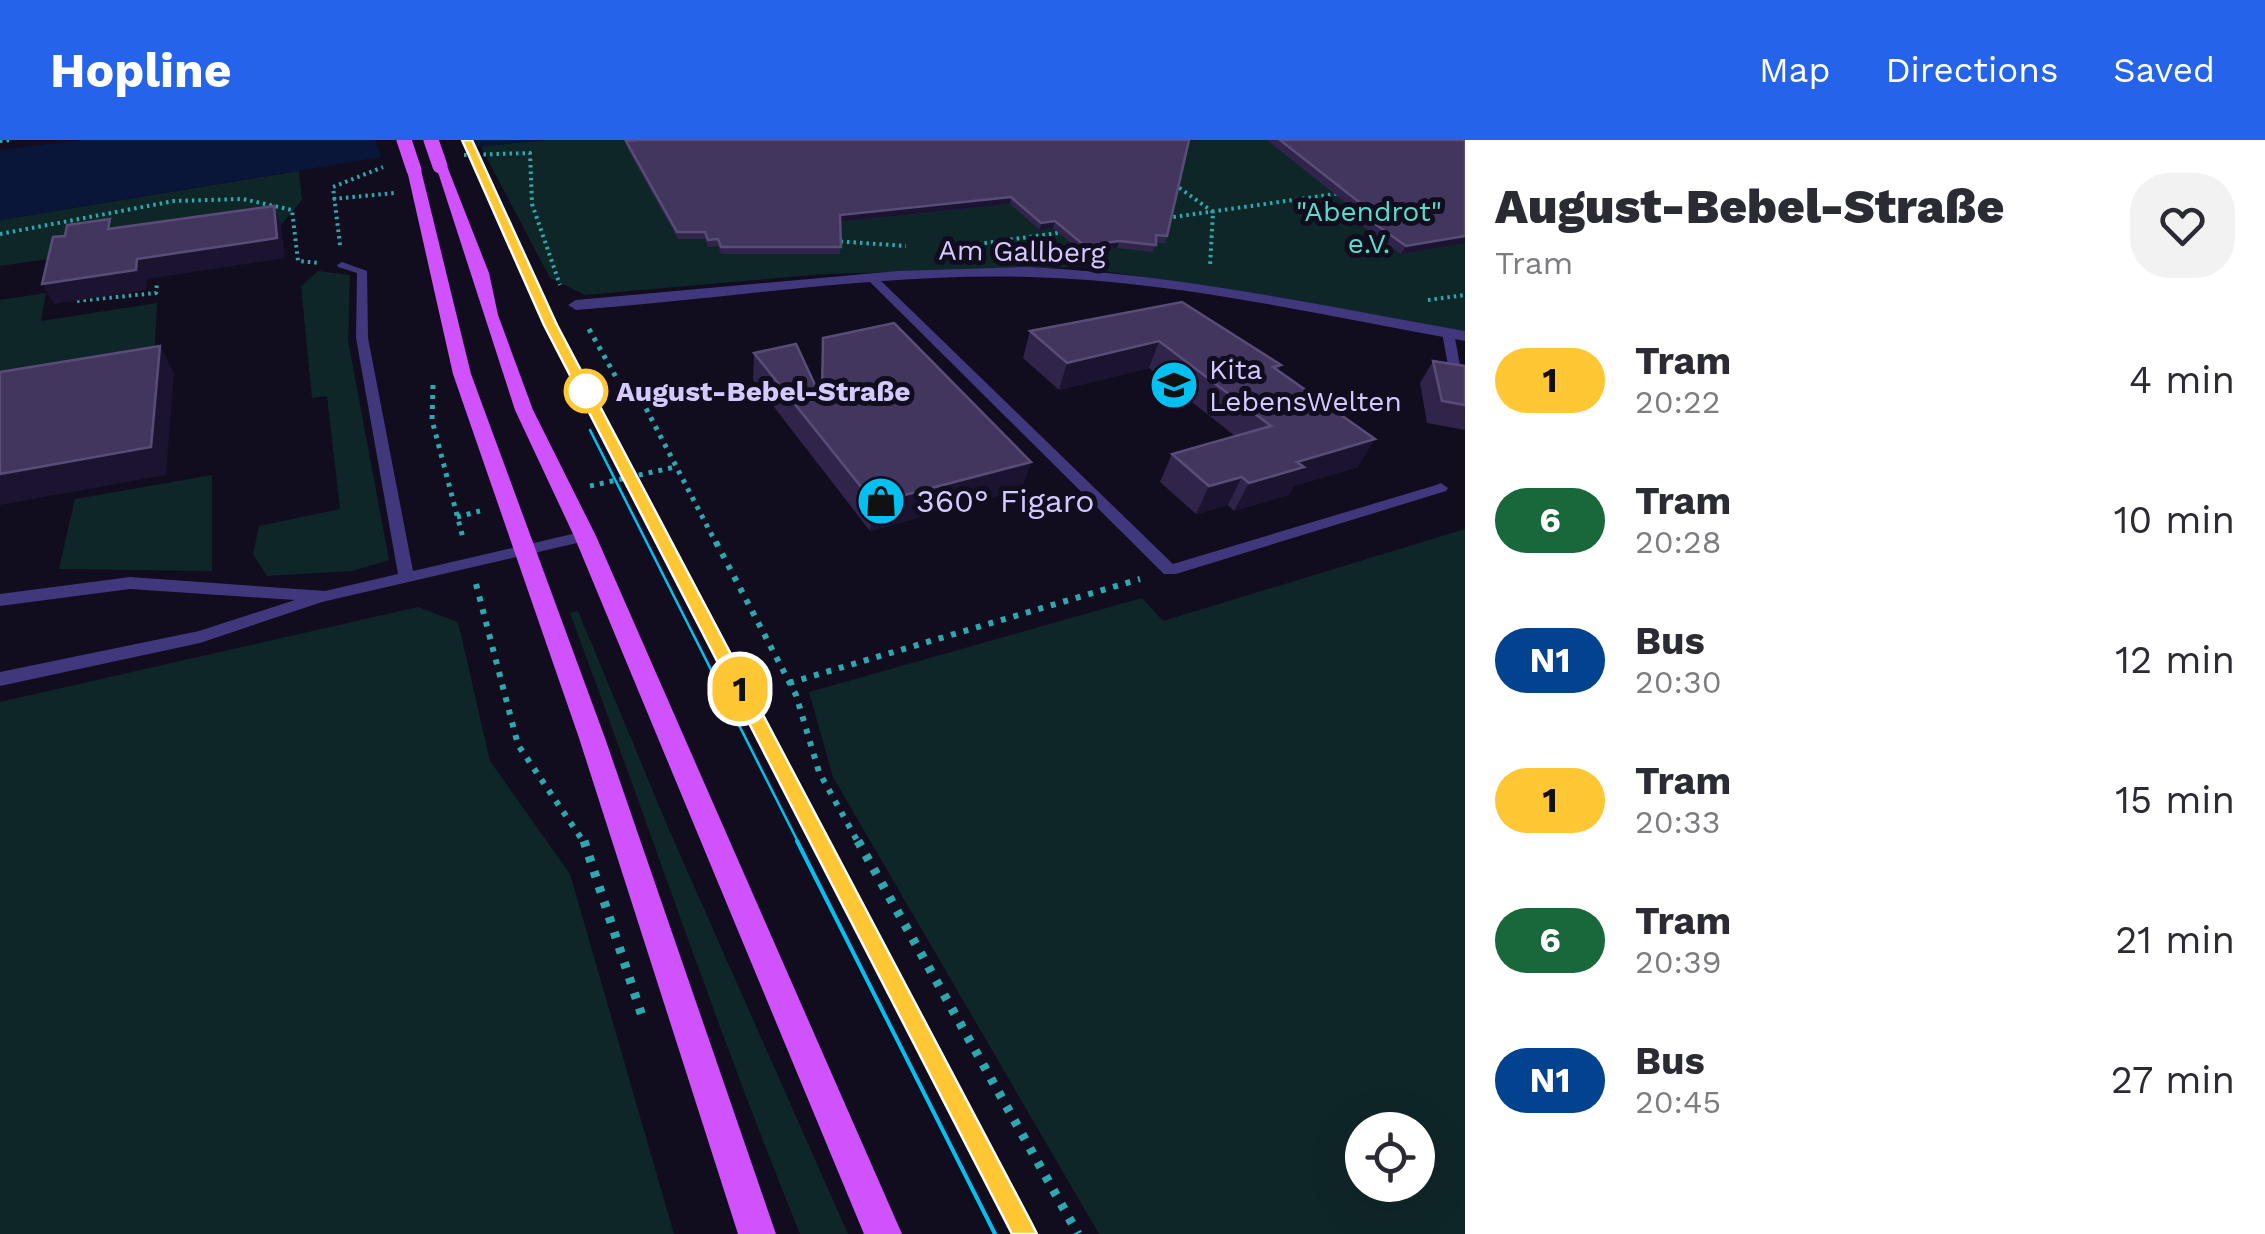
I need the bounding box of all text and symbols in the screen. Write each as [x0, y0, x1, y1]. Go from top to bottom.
text: Hopline [50, 42, 232, 99]
text: Map [1759, 49, 1830, 91]
text: Directions [1885, 49, 2058, 91]
text: Saved [2113, 49, 2215, 91]
button: heart [2130, 173, 2235, 278]
text: August-Bebel-Straße [1495, 178, 2004, 235]
park label: "Abendrot" e.V. [1296, 195, 1442, 260]
street label: Am Gallberg [938, 234, 1106, 269]
text: Tram [1495, 244, 1573, 282]
text: Tram [1635, 339, 1731, 383]
place label: Kita LebensWelten [1209, 353, 1402, 418]
text: 4 min [2129, 358, 2235, 402]
school or university icon: Kita LebensWelten [1148, 359, 1200, 411]
text: 1 [1542, 359, 1558, 401]
marker: August-Bebel-Straße [565, 370, 607, 412]
place label: August-Bebel-Straße [616, 375, 911, 408]
text: 20:22 [1635, 383, 1720, 421]
shop icon: 360° Figaro [855, 475, 907, 527]
text: Tram [1635, 479, 1731, 523]
place label: 360° Figaro [916, 482, 1095, 520]
text: 10 min [2114, 498, 2235, 542]
text: 6 [1539, 499, 1561, 541]
text: 20:28 [1635, 523, 1721, 561]
text: Bus [1635, 619, 1705, 663]
text: 12 min [2115, 638, 2235, 682]
text: N1 [1529, 639, 1571, 681]
line badge: 1 [708, 656, 772, 722]
text: 20:30 [1635, 663, 1722, 701]
text: 1 [732, 668, 748, 710]
text: Tram [1635, 759, 1731, 803]
text: 15 min [2115, 778, 2235, 822]
text: 1 [1542, 779, 1558, 821]
text: 20:33 [1635, 803, 1720, 841]
text: Tram [1635, 899, 1731, 943]
text: 21 min [2115, 918, 2235, 962]
text: 6 [1539, 919, 1561, 961]
text: 20:39 [1635, 943, 1721, 981]
text: Bus [1635, 1039, 1705, 1083]
text: 27 min [2111, 1058, 2235, 1102]
text: N1 [1529, 1059, 1571, 1101]
text: 20:45 [1635, 1083, 1721, 1121]
map controls [1345, 1112, 1435, 1202]
button: locate [1345, 1112, 1435, 1202]

